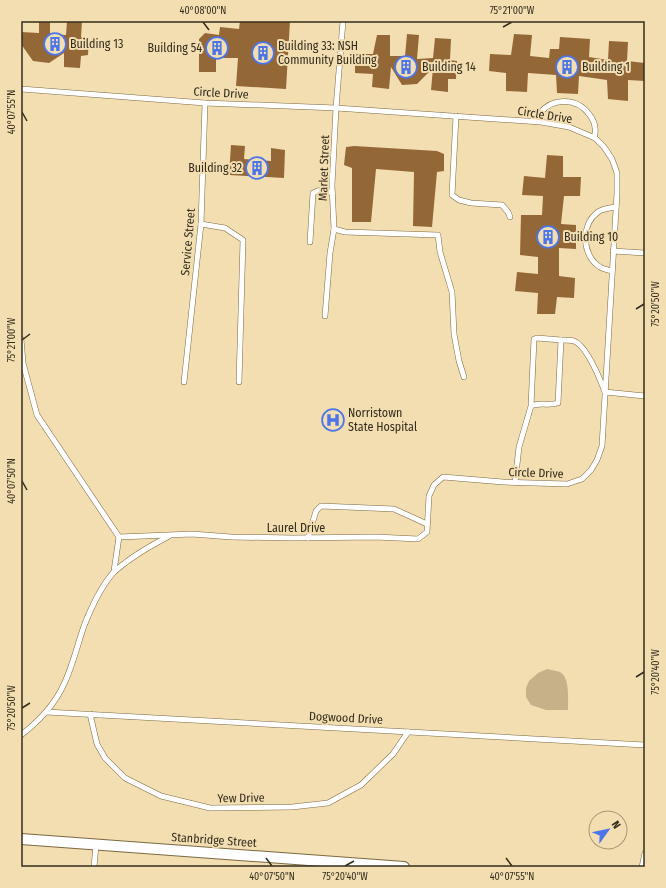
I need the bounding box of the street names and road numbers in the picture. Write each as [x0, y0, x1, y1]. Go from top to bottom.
street label: Circle Drive [193, 85, 249, 101]
street label: Circle Drive [517, 104, 574, 126]
street label: Market Street [316, 135, 332, 201]
street label: Service Street [178, 208, 198, 276]
street label: Circle Drive [508, 465, 564, 481]
street label: Laurel Drive [267, 521, 325, 535]
street label: Dogwood Drive [309, 709, 383, 727]
street label: Yew Drive [217, 791, 265, 805]
street label: Stanbridge Street [171, 830, 257, 850]

